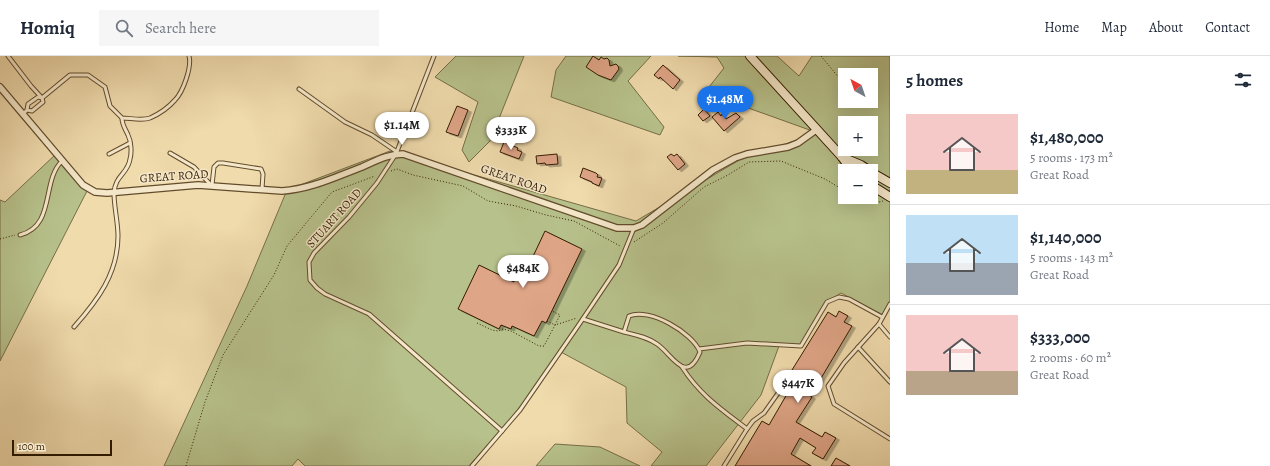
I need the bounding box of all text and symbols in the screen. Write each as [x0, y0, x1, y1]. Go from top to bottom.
search box [99, 10, 379, 46]
text: Homiq [20, 15, 75, 41]
icon: search [113, 17, 135, 39]
text: Search here [145, 18, 216, 38]
text: Home [1044, 18, 1079, 37]
text: Map [1101, 18, 1127, 37]
text: About [1149, 18, 1183, 37]
text: Contact [1205, 18, 1250, 37]
north arrow [838, 68, 878, 108]
map controls [838, 68, 878, 204]
text: 5 homes [906, 69, 963, 92]
icon: filters [1232, 69, 1254, 91]
pin: $1.48M [692, 86, 758, 120]
text: $1.48M [706, 90, 744, 107]
pin: $1.14M [369, 112, 435, 146]
text: $1.14M [384, 116, 420, 133]
button: + [838, 116, 878, 156]
pin: $333K [483, 117, 539, 151]
text: $333K [495, 121, 527, 138]
text: $1,480,000 [1030, 126, 1104, 149]
icon: home [938, 130, 986, 178]
text: 5 rooms · 173 m² [1030, 149, 1113, 166]
street label: GREAT ROAD [479, 160, 549, 198]
button: − [838, 164, 878, 204]
street label: GREAT ROAD [139, 166, 209, 186]
text: Great Road [1030, 166, 1089, 183]
street label: STUART ROAD [303, 185, 365, 251]
text: $1,140,000 [1030, 226, 1101, 249]
icon: home [938, 231, 986, 279]
text: 5 rooms · 143 m² [1030, 249, 1113, 266]
pin: $484K [495, 255, 551, 289]
text: $484K [506, 259, 540, 276]
text: Great Road [1030, 266, 1089, 283]
text: $333,000 [1030, 326, 1090, 349]
icon: home [938, 331, 986, 379]
text: 2 rooms · 60 m² [1030, 349, 1111, 366]
text: Great Road [1030, 366, 1089, 383]
pin: $447K [770, 370, 826, 404]
text: $447K [782, 374, 814, 391]
scale bar [12, 438, 112, 457]
text: 100 m [18, 439, 45, 454]

